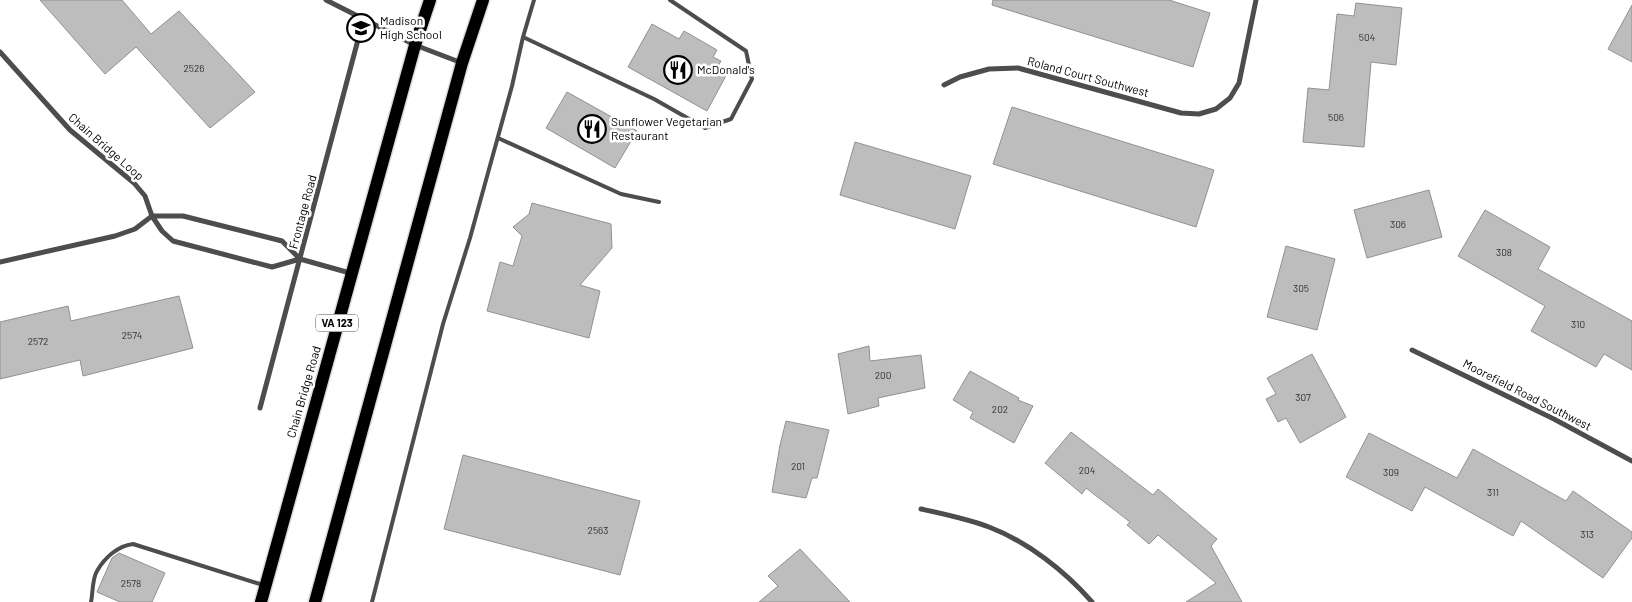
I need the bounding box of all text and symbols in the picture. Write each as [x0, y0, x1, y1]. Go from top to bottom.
school or university icon: Madison High School [346, 13, 376, 43]
place label: Madison High School [380, 13, 442, 41]
house number: 504 [1359, 31, 1375, 43]
street label: Roland Court Southwest [1026, 53, 1151, 99]
restaurant icon: McDonald's [663, 55, 693, 85]
house number: 2526 [183, 62, 205, 74]
place label: McDonald's [697, 62, 755, 76]
street label: Chain Bridge Loop [66, 110, 147, 183]
house number: 506 [1328, 111, 1344, 123]
restaurant icon: Sunflower Vegetarian Restaurant [577, 114, 607, 144]
place label: Sunflower Vegetarian Restaurant [611, 114, 722, 142]
street label: Frontage Road [285, 173, 319, 250]
house number: 306 [1390, 218, 1406, 230]
house number: 308 [1496, 246, 1512, 258]
house number: 305 [1293, 282, 1309, 294]
road number: VA 123 [316, 314, 358, 332]
house number: 310 [1571, 318, 1585, 330]
house number: 2574 [122, 329, 142, 341]
house number: 2572 [28, 335, 48, 347]
street label: Chain Bridge Road [283, 344, 323, 439]
street label: Moorefield Road Southwest [1461, 356, 1594, 433]
house number: 200 [875, 369, 891, 381]
house number: 307 [1295, 391, 1311, 403]
house number: 202 [992, 403, 1008, 415]
house number: 201 [791, 460, 805, 472]
house number: 204 [1079, 464, 1095, 476]
house number: 309 [1383, 466, 1399, 478]
house number: 311 [1487, 486, 1499, 498]
house number: 2563 [588, 524, 608, 536]
house number: 313 [1580, 528, 1594, 540]
house number: 2578 [121, 577, 141, 589]

